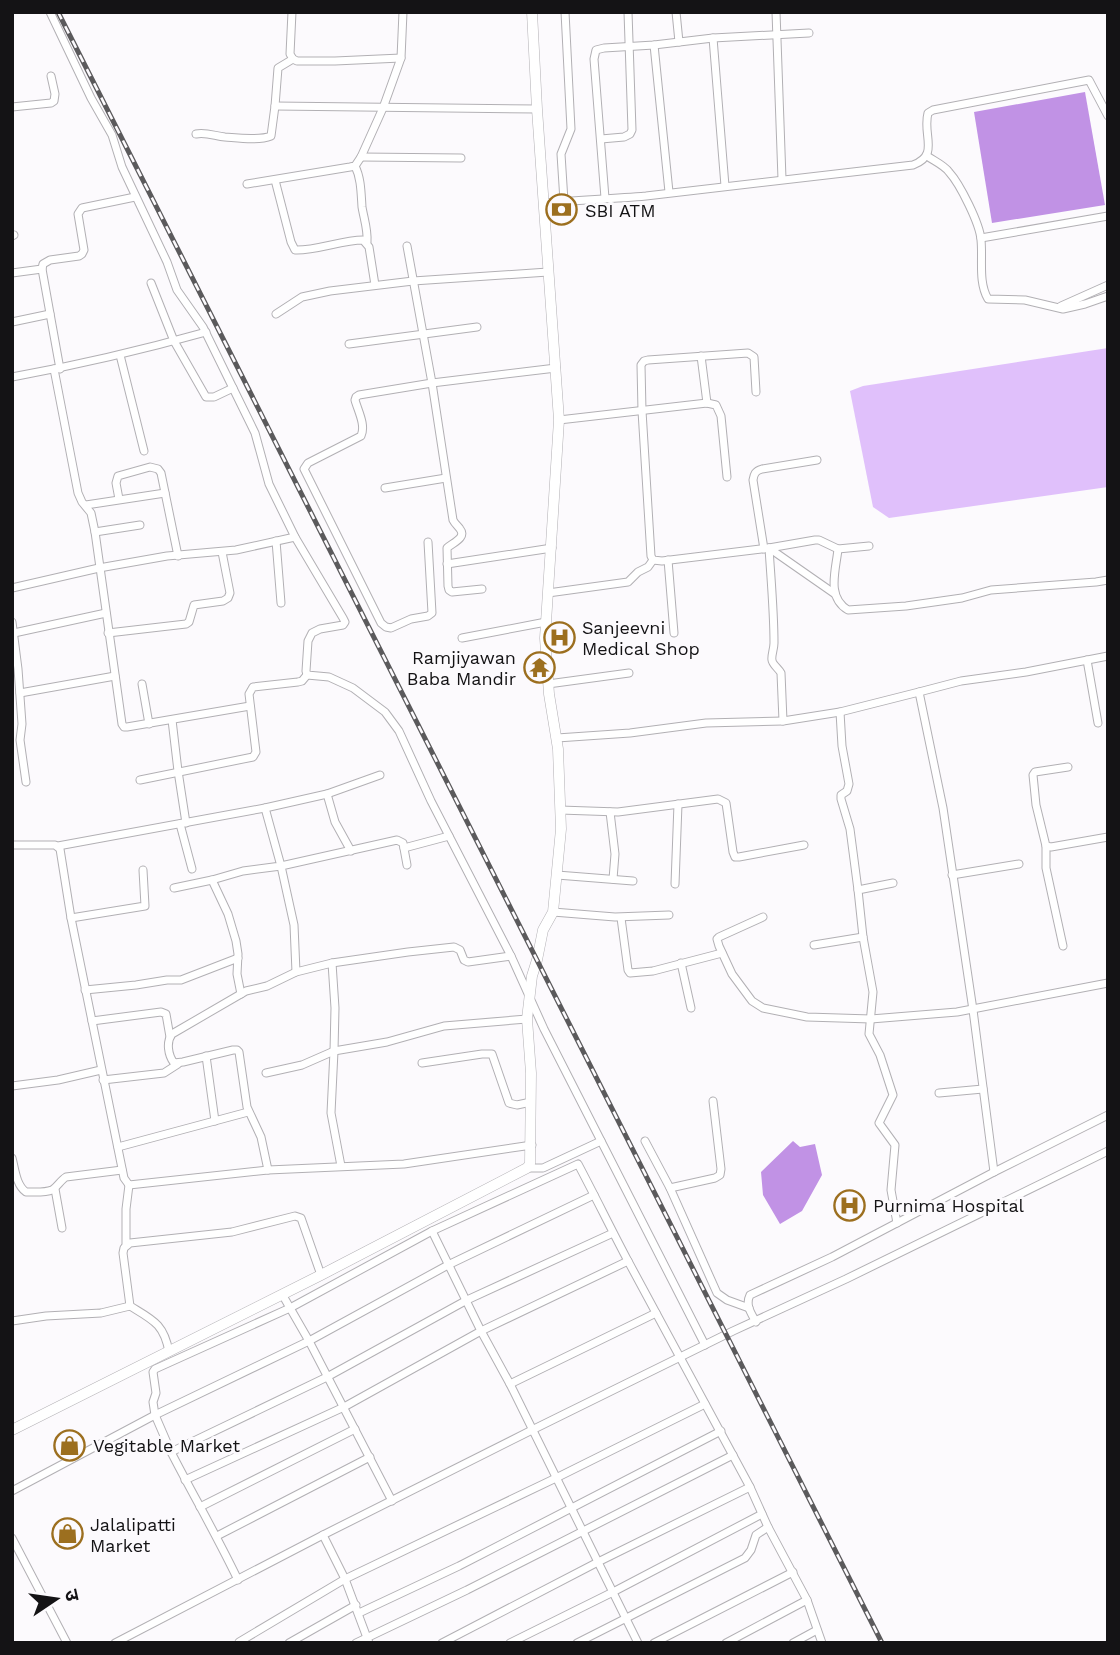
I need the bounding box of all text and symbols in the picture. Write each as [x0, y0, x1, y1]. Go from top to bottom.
bank icon: SBI ATM [545, 193, 579, 227]
place label: SBI ATM [585, 200, 656, 221]
place label: Sanjeevni Medical Shop [582, 617, 700, 659]
hospital icon: Sanjeevni Medical Shop [542, 620, 576, 654]
place label: Ramjiyawan Baba Mandir [407, 647, 516, 689]
temple icon: Ramjiyawan Baba Mandir [522, 650, 556, 684]
hospital icon: Purnima Hospital [833, 1188, 867, 1222]
place label: Purnima Hospital [873, 1195, 1025, 1216]
shop icon: Vegitable Market [53, 1428, 87, 1462]
place label: Vegitable Market [93, 1435, 240, 1456]
place label: Jalalipatti Market [90, 1514, 176, 1556]
shop icon: Jalalipatti Market [50, 1517, 84, 1551]
north arrow [21, 1564, 91, 1634]
text: उ [60, 1587, 85, 1604]

